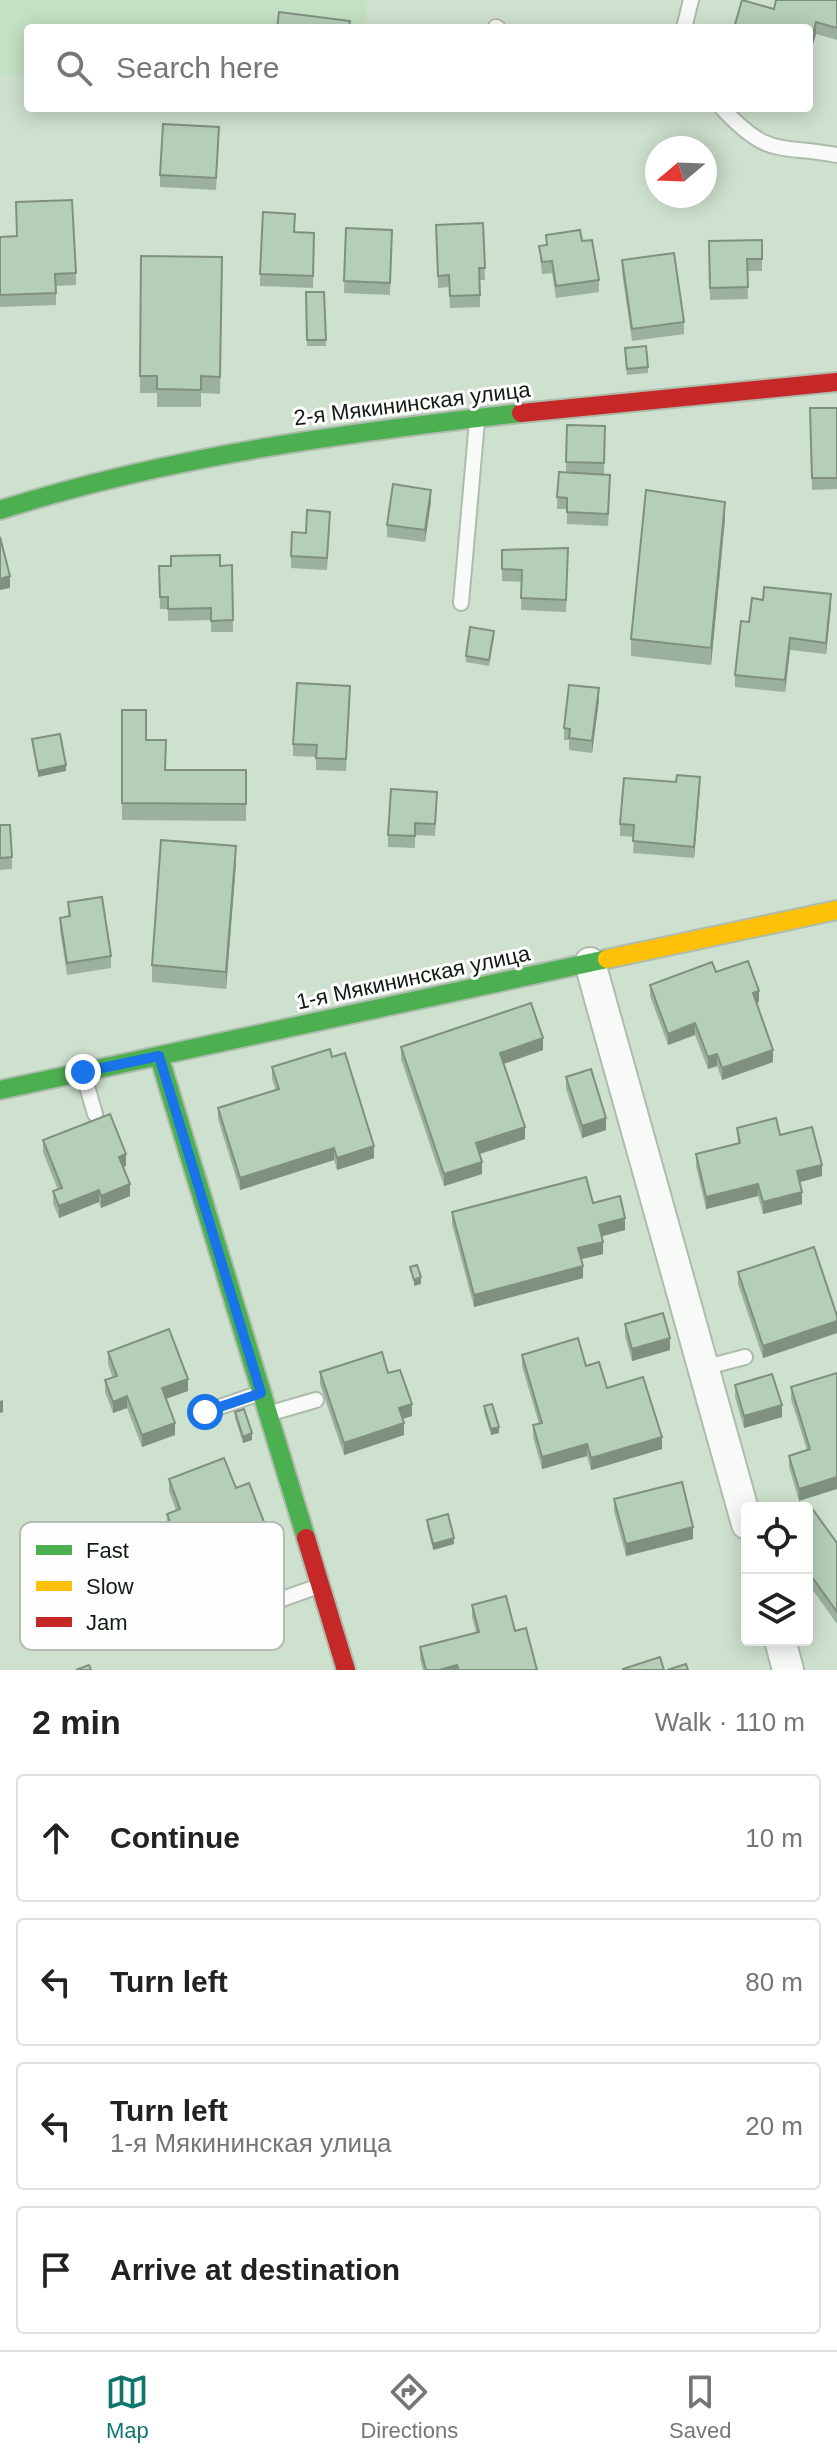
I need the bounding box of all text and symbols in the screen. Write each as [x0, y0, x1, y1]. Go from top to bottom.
search box [24, 24, 813, 112]
icon: search [52, 46, 96, 90]
text: Search here [116, 51, 279, 84]
north arrow [645, 136, 717, 208]
street label: 2-я Мякининская улица [292, 376, 533, 430]
street label: 1-я Мякининская улица [294, 940, 533, 1014]
route end [65, 1054, 101, 1090]
route start [187, 1394, 223, 1430]
map controls [741, 1502, 813, 1646]
button: locate [741, 1502, 813, 1574]
legend [20, 1522, 284, 1650]
text: Fast [86, 1538, 129, 1563]
text: Slow [86, 1574, 134, 1599]
button: layers [741, 1574, 813, 1646]
text: Jam [86, 1610, 128, 1635]
text: 2 min [32, 1703, 121, 1741]
text: Walk · 110 m [655, 1707, 805, 1737]
icon: ahead [34, 1816, 78, 1860]
text: Continue [110, 1821, 240, 1854]
text: 10 m [745, 1823, 803, 1853]
icon: left [34, 1960, 78, 2004]
text: Turn left [110, 1965, 228, 1998]
text: 80 m [745, 1967, 803, 1997]
text: Turn left [110, 2094, 228, 2127]
icon: left [34, 2104, 78, 2148]
text: 20 m [745, 2111, 803, 2141]
text: 1-я Мякининская улица [110, 2128, 391, 2158]
icon: arrive [34, 2248, 78, 2292]
text: Arrive at destination [110, 2253, 400, 2286]
tab: Map [105, 2370, 149, 2444]
tab: Directions [360, 2370, 458, 2444]
tab: Saved [669, 2370, 732, 2444]

